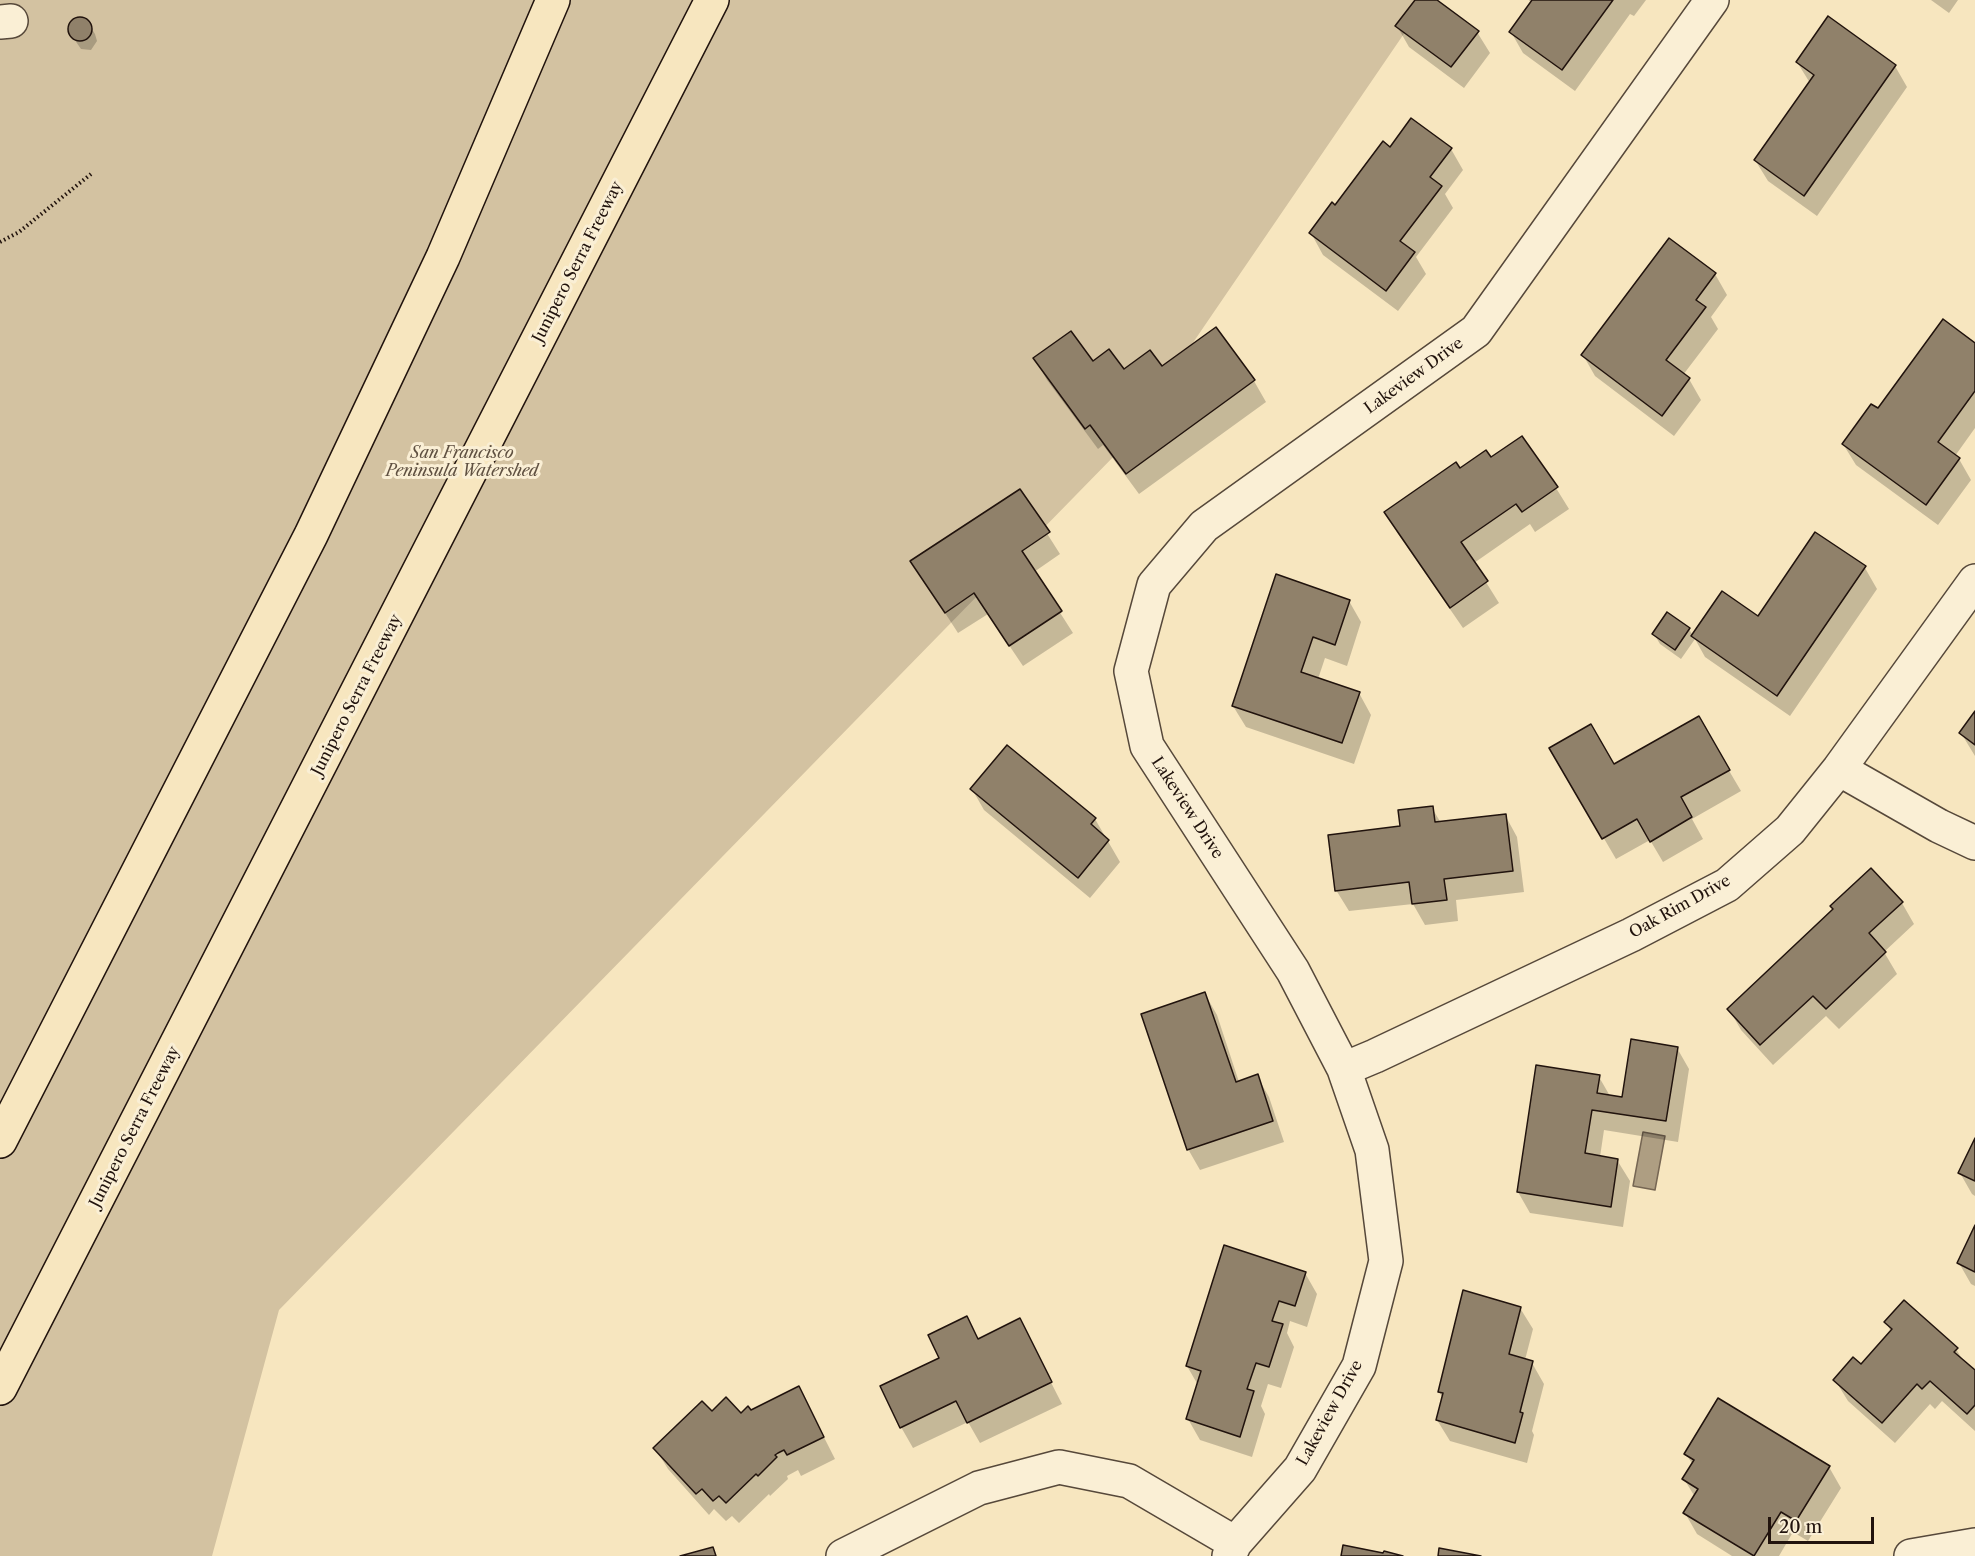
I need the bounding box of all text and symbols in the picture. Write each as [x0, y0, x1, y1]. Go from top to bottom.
street label: Junipero Serra Freeway [529, 178, 627, 346]
street label: Lakeview Drive [1361, 334, 1467, 418]
park label: San Francisco Peninsula Watershed [386, 443, 538, 481]
street label: Junipero Serra Freeway [308, 611, 406, 779]
street label: Lakeview Drive [1147, 753, 1227, 863]
street label: Oak Rim Drive [1626, 871, 1734, 943]
street label: Junipero Serra Freeway [86, 1043, 184, 1211]
street label: Lakeview Drive [1293, 1357, 1367, 1469]
scale bar [1771, 1505, 1878, 1543]
text: 20 m [1779, 1516, 1822, 1538]

